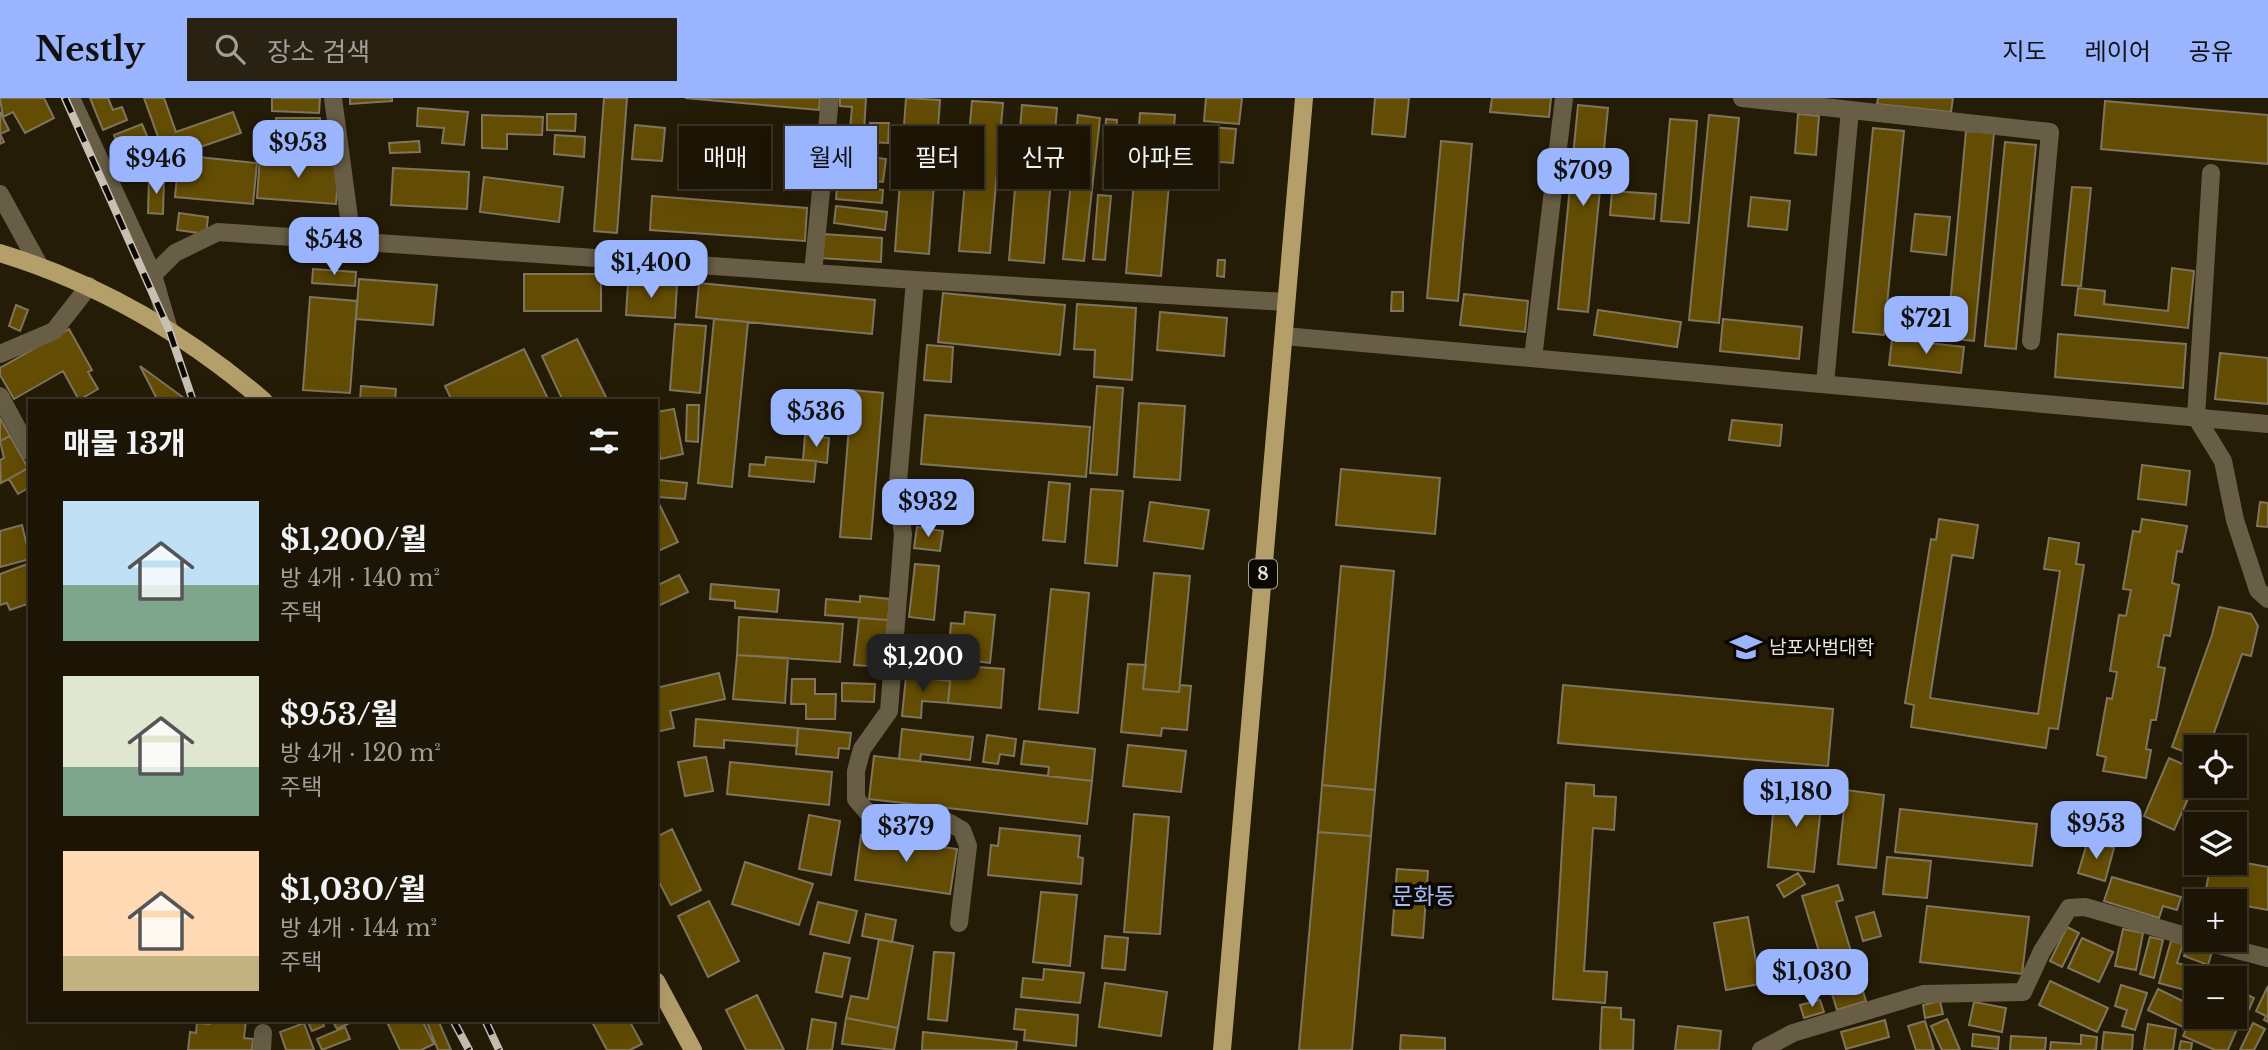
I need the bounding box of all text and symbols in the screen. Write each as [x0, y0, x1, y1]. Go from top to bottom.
search box [187, 18, 677, 81]
text: Nestly [35, 29, 145, 70]
icon: search [211, 30, 249, 68]
text: 장소 검색 [267, 36, 370, 68]
text: 지도 [2002, 37, 2047, 66]
text: 레이어 [2085, 37, 2151, 66]
text: 공유 [2189, 37, 2233, 66]
pin: $953 [257, 120, 339, 180]
chip: 매매 [679, 126, 771, 189]
chip: 월세 [785, 126, 877, 189]
chip: 필터 [891, 126, 984, 189]
chip: 신규 [998, 126, 1090, 189]
chip: 아파트 [1104, 126, 1218, 189]
text: $953 [269, 129, 327, 157]
pin: $946 [115, 136, 197, 196]
text: $946 [125, 145, 187, 173]
pin: $709 [1542, 148, 1624, 208]
text: $709 [1553, 157, 1613, 185]
pin: $548 [293, 218, 375, 277]
text: $548 [305, 226, 363, 254]
pin: $1,400 [594, 240, 708, 300]
text: $1,400 [611, 249, 691, 277]
pin: $721 [1885, 296, 1967, 356]
text: $721 [1900, 305, 1952, 333]
pin: $536 [775, 390, 857, 449]
text: $536 [787, 398, 845, 426]
icon: filters [585, 422, 623, 460]
text: 매물 13개 [63, 425, 186, 462]
pin: $932 [887, 480, 969, 539]
text: $932 [898, 488, 958, 516]
text: $1,200/월 [280, 521, 427, 558]
icon: home [119, 529, 203, 613]
road number: 8 [1249, 560, 1277, 588]
text: 방 4개 · 140 m² [280, 564, 440, 592]
text: 주택 [280, 598, 322, 626]
school or university icon: 남포사범대학 [1729, 630, 1763, 664]
pin: $1,200 [866, 634, 980, 694]
place label: 남포사범대학 [1769, 636, 1874, 659]
text: $1,200 [883, 643, 963, 671]
text: $953/월 [280, 696, 398, 733]
icon: home [119, 704, 203, 788]
map controls [2184, 735, 2247, 1029]
button: locate [2184, 735, 2247, 798]
text: 방 4개 · 120 m² [280, 739, 441, 767]
pin: $1,180 [1739, 770, 1853, 829]
text: 주택 [280, 773, 322, 801]
text: $1,180 [1760, 778, 1832, 806]
pin: $953 [2055, 802, 2137, 861]
pin: $379 [865, 804, 947, 864]
text: $953 [2067, 810, 2125, 838]
button: layers [2184, 812, 2247, 875]
text: $379 [878, 813, 934, 841]
text: $1,030/월 [280, 871, 426, 908]
icon: home [119, 879, 203, 963]
district label: 문화동 [1392, 882, 1456, 910]
button: + [2184, 889, 2247, 952]
text: 방 4개 · 144 m² [280, 914, 437, 942]
text: 주택 [280, 948, 322, 976]
pin: $1,030 [1755, 950, 1869, 1009]
text: $1,030 [1772, 958, 1852, 986]
button: − [2184, 966, 2247, 1029]

